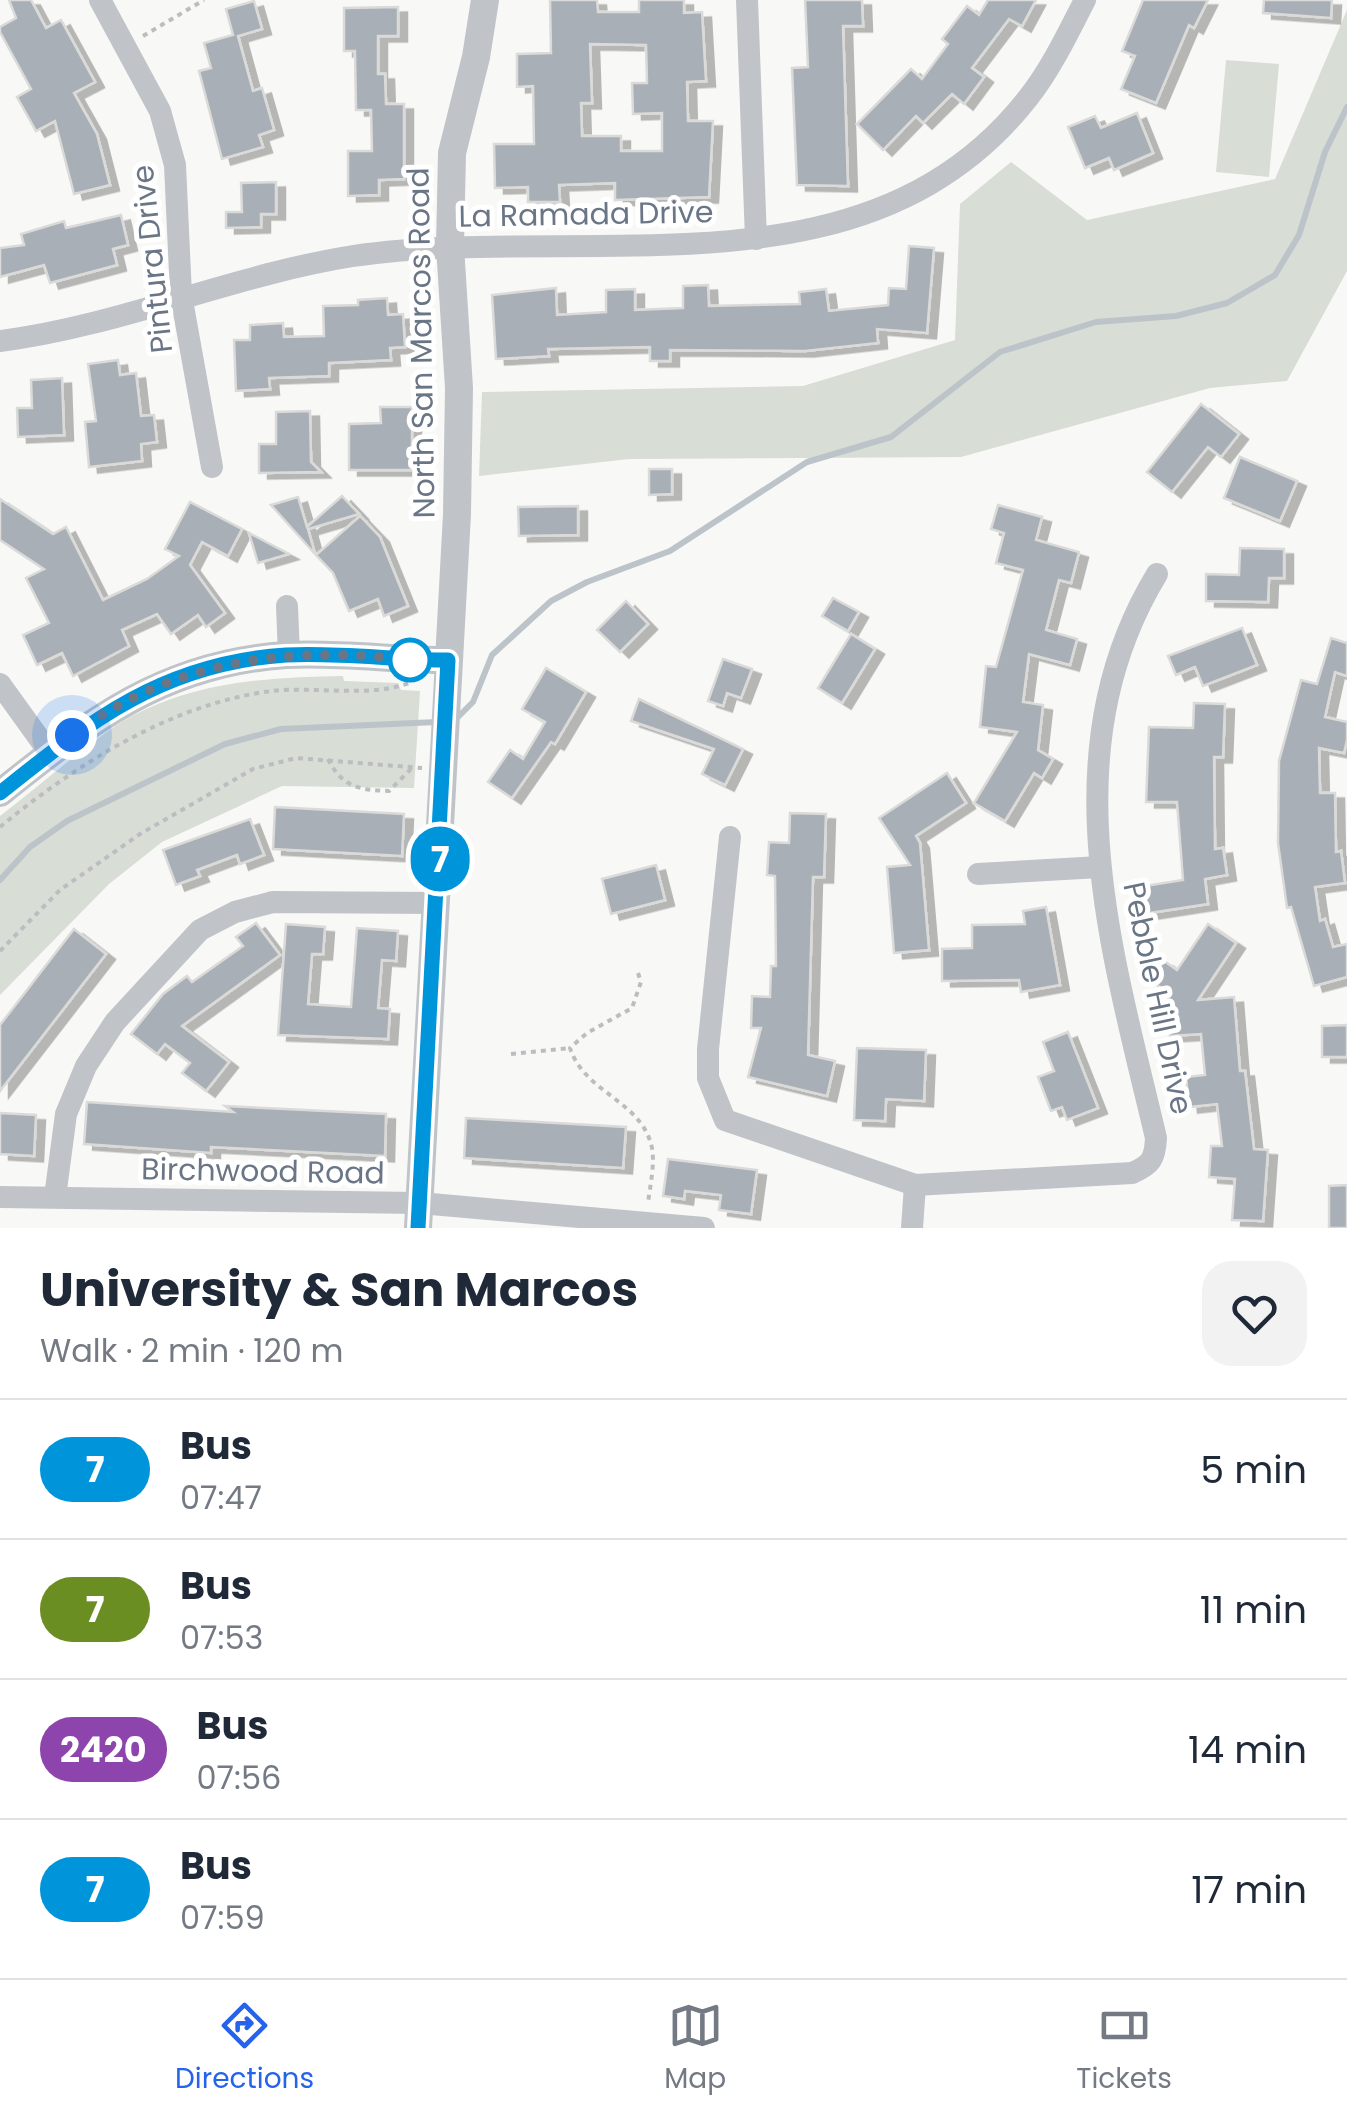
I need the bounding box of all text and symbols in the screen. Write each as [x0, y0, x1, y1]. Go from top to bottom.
street label: Pintura Drive [121, 163, 183, 355]
street label: North San Marcos Road [396, 167, 446, 519]
street label: La Ramada Drive [458, 190, 714, 238]
unlabelled marker [389, 639, 431, 681]
your location [47, 710, 97, 760]
line badge: 7 [408, 826, 472, 892]
text: 7 [431, 835, 449, 884]
street label: Pebble Hill Drive [1112, 878, 1204, 1118]
street label: Birchwood Road [141, 1147, 385, 1195]
text: University & San Marcos [40, 1256, 638, 1323]
button: heart [1202, 1261, 1307, 1366]
text: Walk · 2 min · 120 m [40, 1328, 343, 1373]
text: Bus [180, 1419, 252, 1472]
text: 5 min [1200, 1443, 1307, 1496]
text: 7 [86, 1445, 104, 1494]
text: 07:47 [180, 1475, 262, 1520]
text: Bus [180, 1559, 252, 1612]
text: 11 min [1200, 1583, 1307, 1636]
text: 7 [86, 1585, 104, 1634]
text: 07:53 [180, 1615, 263, 1660]
text: Bus [197, 1699, 268, 1752]
text: 14 min [1188, 1723, 1307, 1776]
text: 2420 [60, 1725, 147, 1774]
text: 07:56 [197, 1755, 281, 1800]
text: Bus [180, 1839, 252, 1892]
text: 17 min [1191, 1863, 1307, 1916]
text: 7 [86, 1865, 104, 1914]
text: 07:59 [180, 1895, 265, 1940]
tab: Directions [175, 1998, 314, 2100]
tab: Map [664, 1998, 726, 2100]
tab: Tickets [1076, 1998, 1172, 2100]

